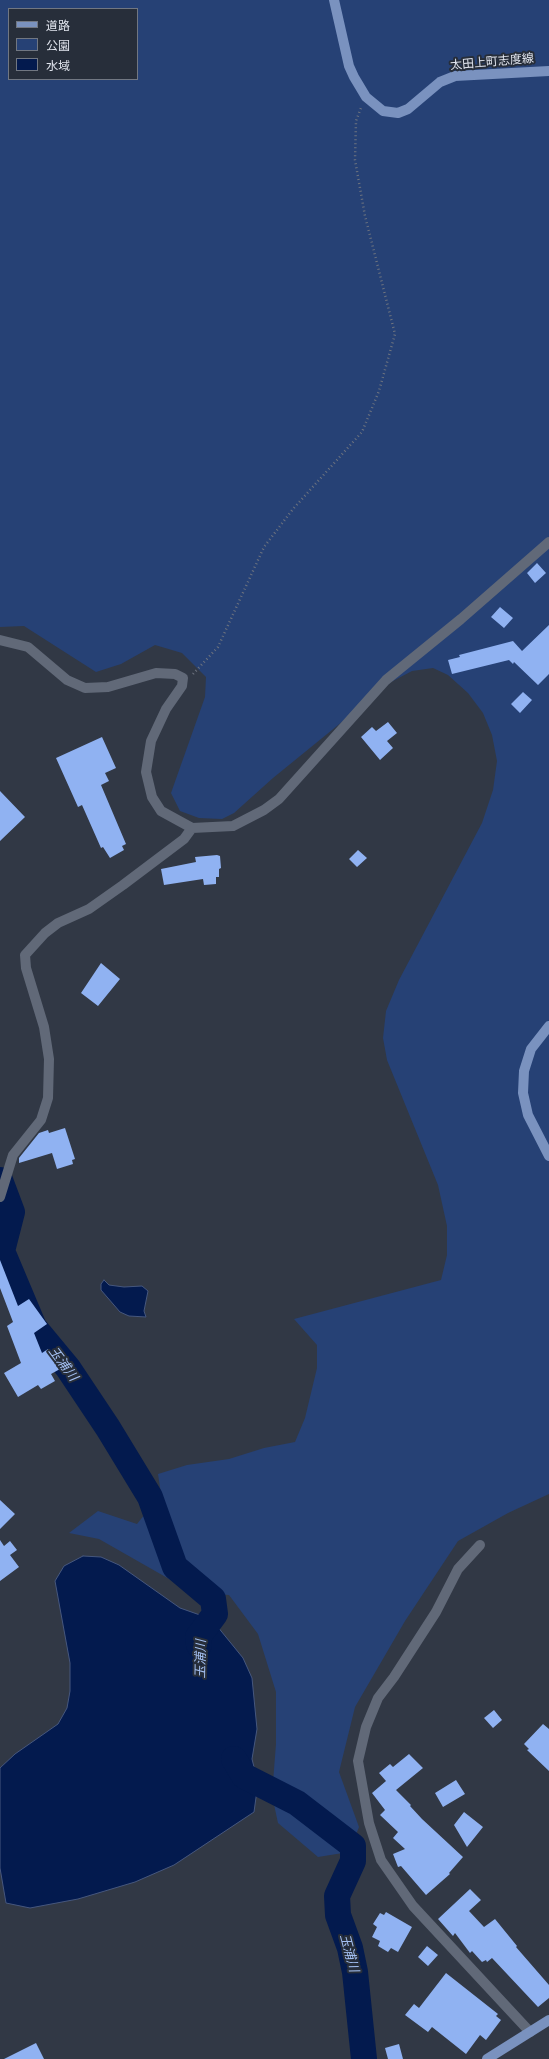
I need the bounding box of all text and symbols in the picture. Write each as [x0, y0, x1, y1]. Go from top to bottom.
legend [8, 8, 138, 80]
text: 道路 [46, 18, 70, 33]
text: 公園 [46, 38, 70, 53]
street label: 太田上町志度線 [450, 51, 534, 73]
text: 水域 [46, 58, 70, 73]
water label: 玉浦川 [45, 1344, 81, 1384]
water label: 玉浦川 [193, 1639, 209, 1679]
water label: 玉浦川 [336, 1932, 362, 1974]

